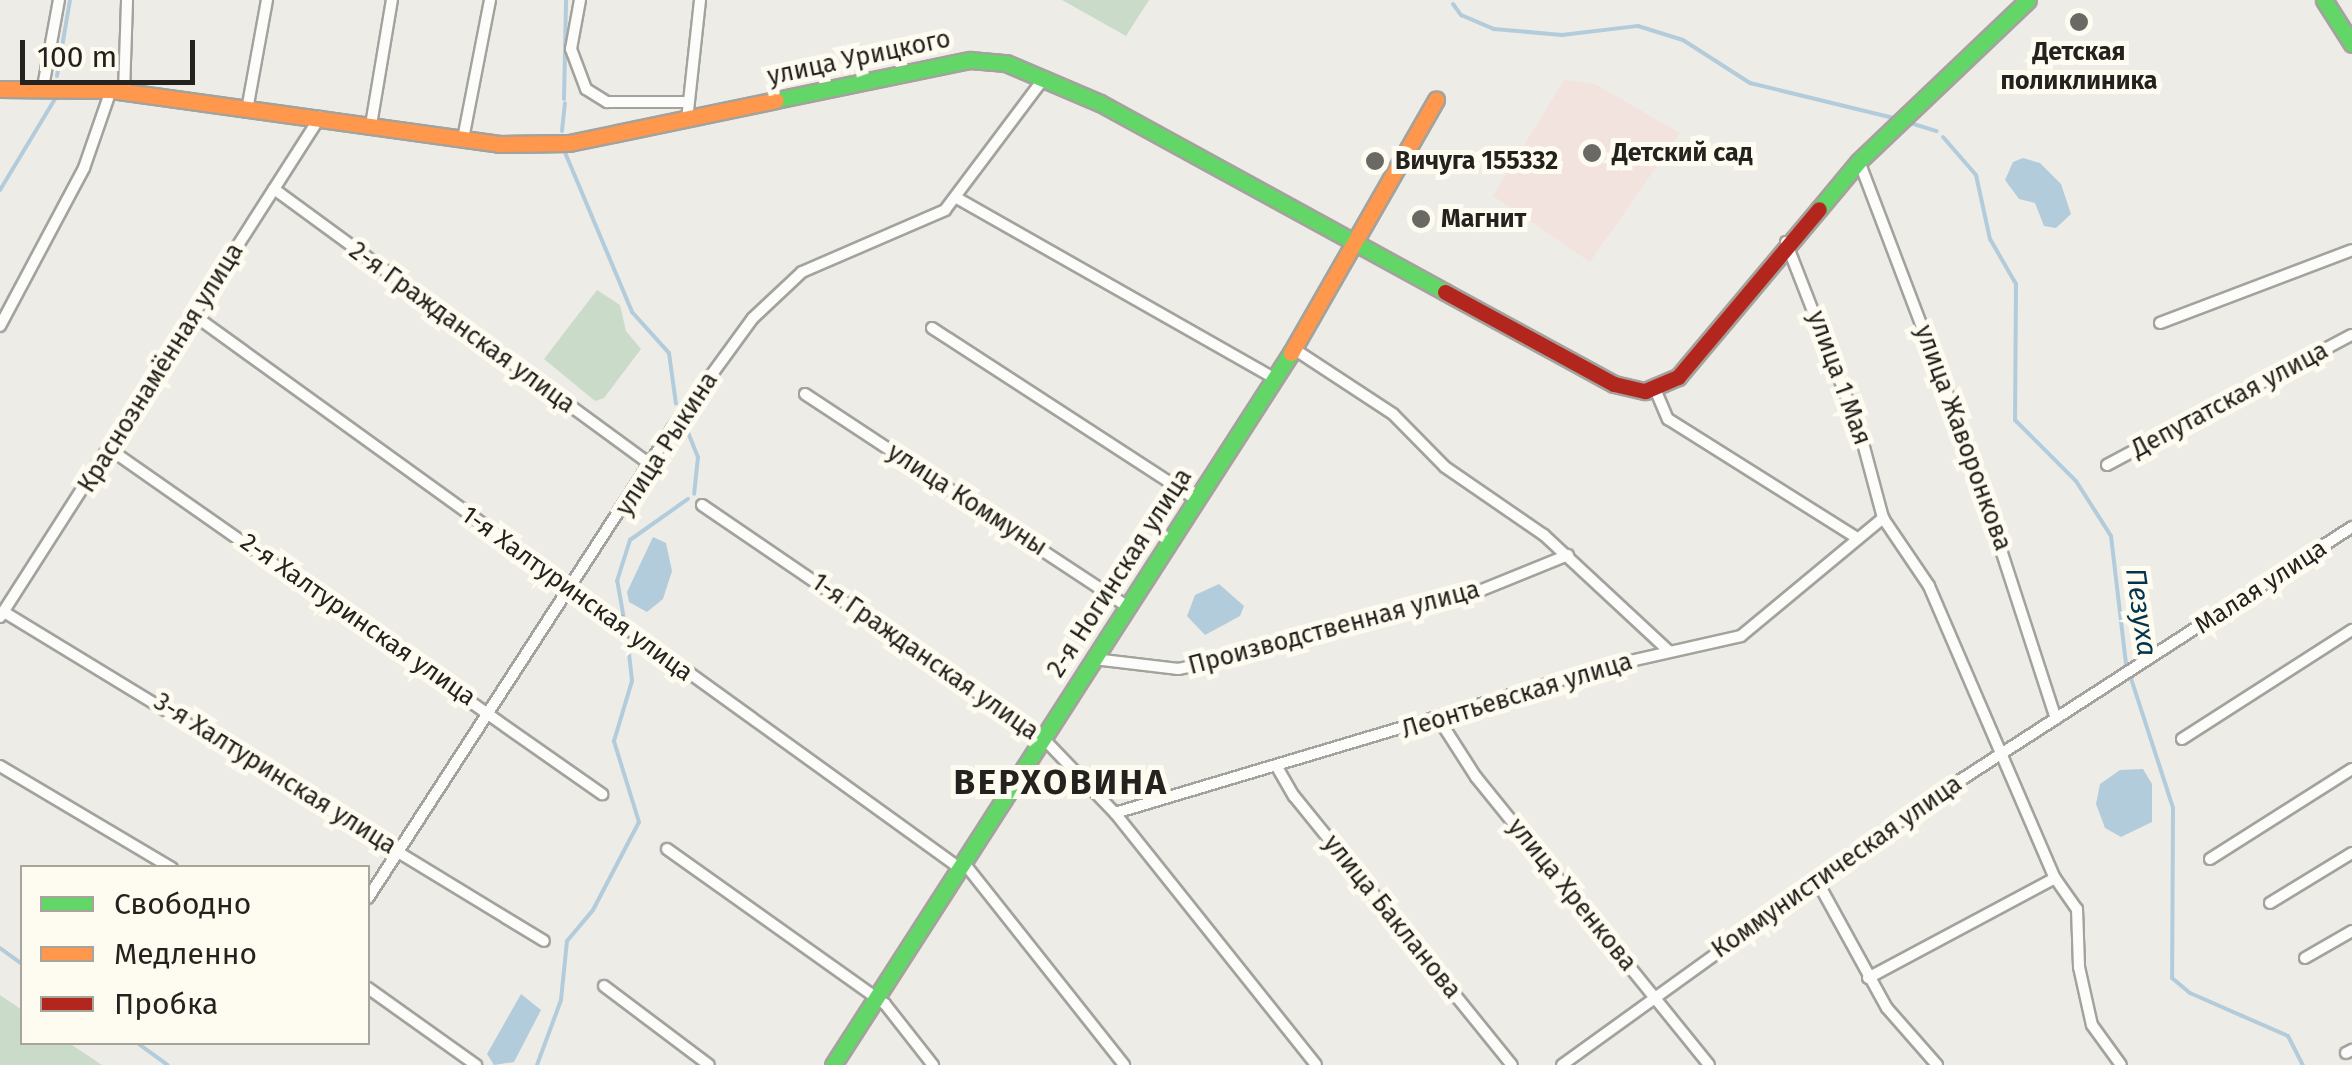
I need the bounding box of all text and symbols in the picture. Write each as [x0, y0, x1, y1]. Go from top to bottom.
marker: Детская поликлиника [2068, 11, 2090, 33]
scale bar [25, 20, 200, 82]
street label: улица Урицкого [765, 24, 953, 92]
place label: Детская поликлиника [2000, 38, 2158, 97]
text: 100 m [37, 39, 117, 75]
place label: Детский сад [1612, 138, 1753, 168]
marker: Детский сад [1581, 142, 1603, 164]
place label: Вичуга 155332 [1395, 146, 1558, 176]
marker: Вичуга 155332 [1364, 150, 1386, 172]
place label: Магнит [1441, 204, 1526, 234]
marker: Магнит [1410, 208, 1432, 230]
street label: 2-я Гражданская улица [343, 236, 581, 420]
street label: Краснознамённая улица [72, 238, 250, 498]
street label: улица 1 Мая [1801, 307, 1877, 449]
street label: улица Жаворонкова [1908, 321, 2018, 555]
street label: Депутатская улица [2127, 336, 2333, 464]
street label: улица Рыкина [609, 367, 725, 521]
street label: улица Коммуны [882, 437, 1052, 563]
street label: 2-я Ногинская улица [1041, 463, 1199, 683]
street label: 1-я Халтуринская улица [455, 500, 699, 688]
street label: 2-я Халтуринская улица [235, 527, 481, 713]
street label: Малая улица [2189, 533, 2333, 641]
water label: Пезуха [2118, 566, 2164, 658]
street label: 1-я Гражданская улица [806, 567, 1044, 747]
street label: Производственная улица [1185, 575, 1483, 681]
street label: Леонтьевская улица [1398, 647, 1636, 745]
street label: 3-я Халтуринская улица [148, 687, 402, 861]
district label: ВЕРХОВИНА [954, 761, 1168, 803]
street label: Коммунистическая улица [1706, 769, 1968, 965]
street label: улица Хренкова [1501, 813, 1643, 977]
street label: улица Бакланова [1317, 829, 1467, 1005]
legend [20, 865, 370, 1045]
text: Свободно [114, 886, 251, 922]
text: Медленно [114, 936, 257, 972]
text: Пробка [114, 986, 218, 1022]

